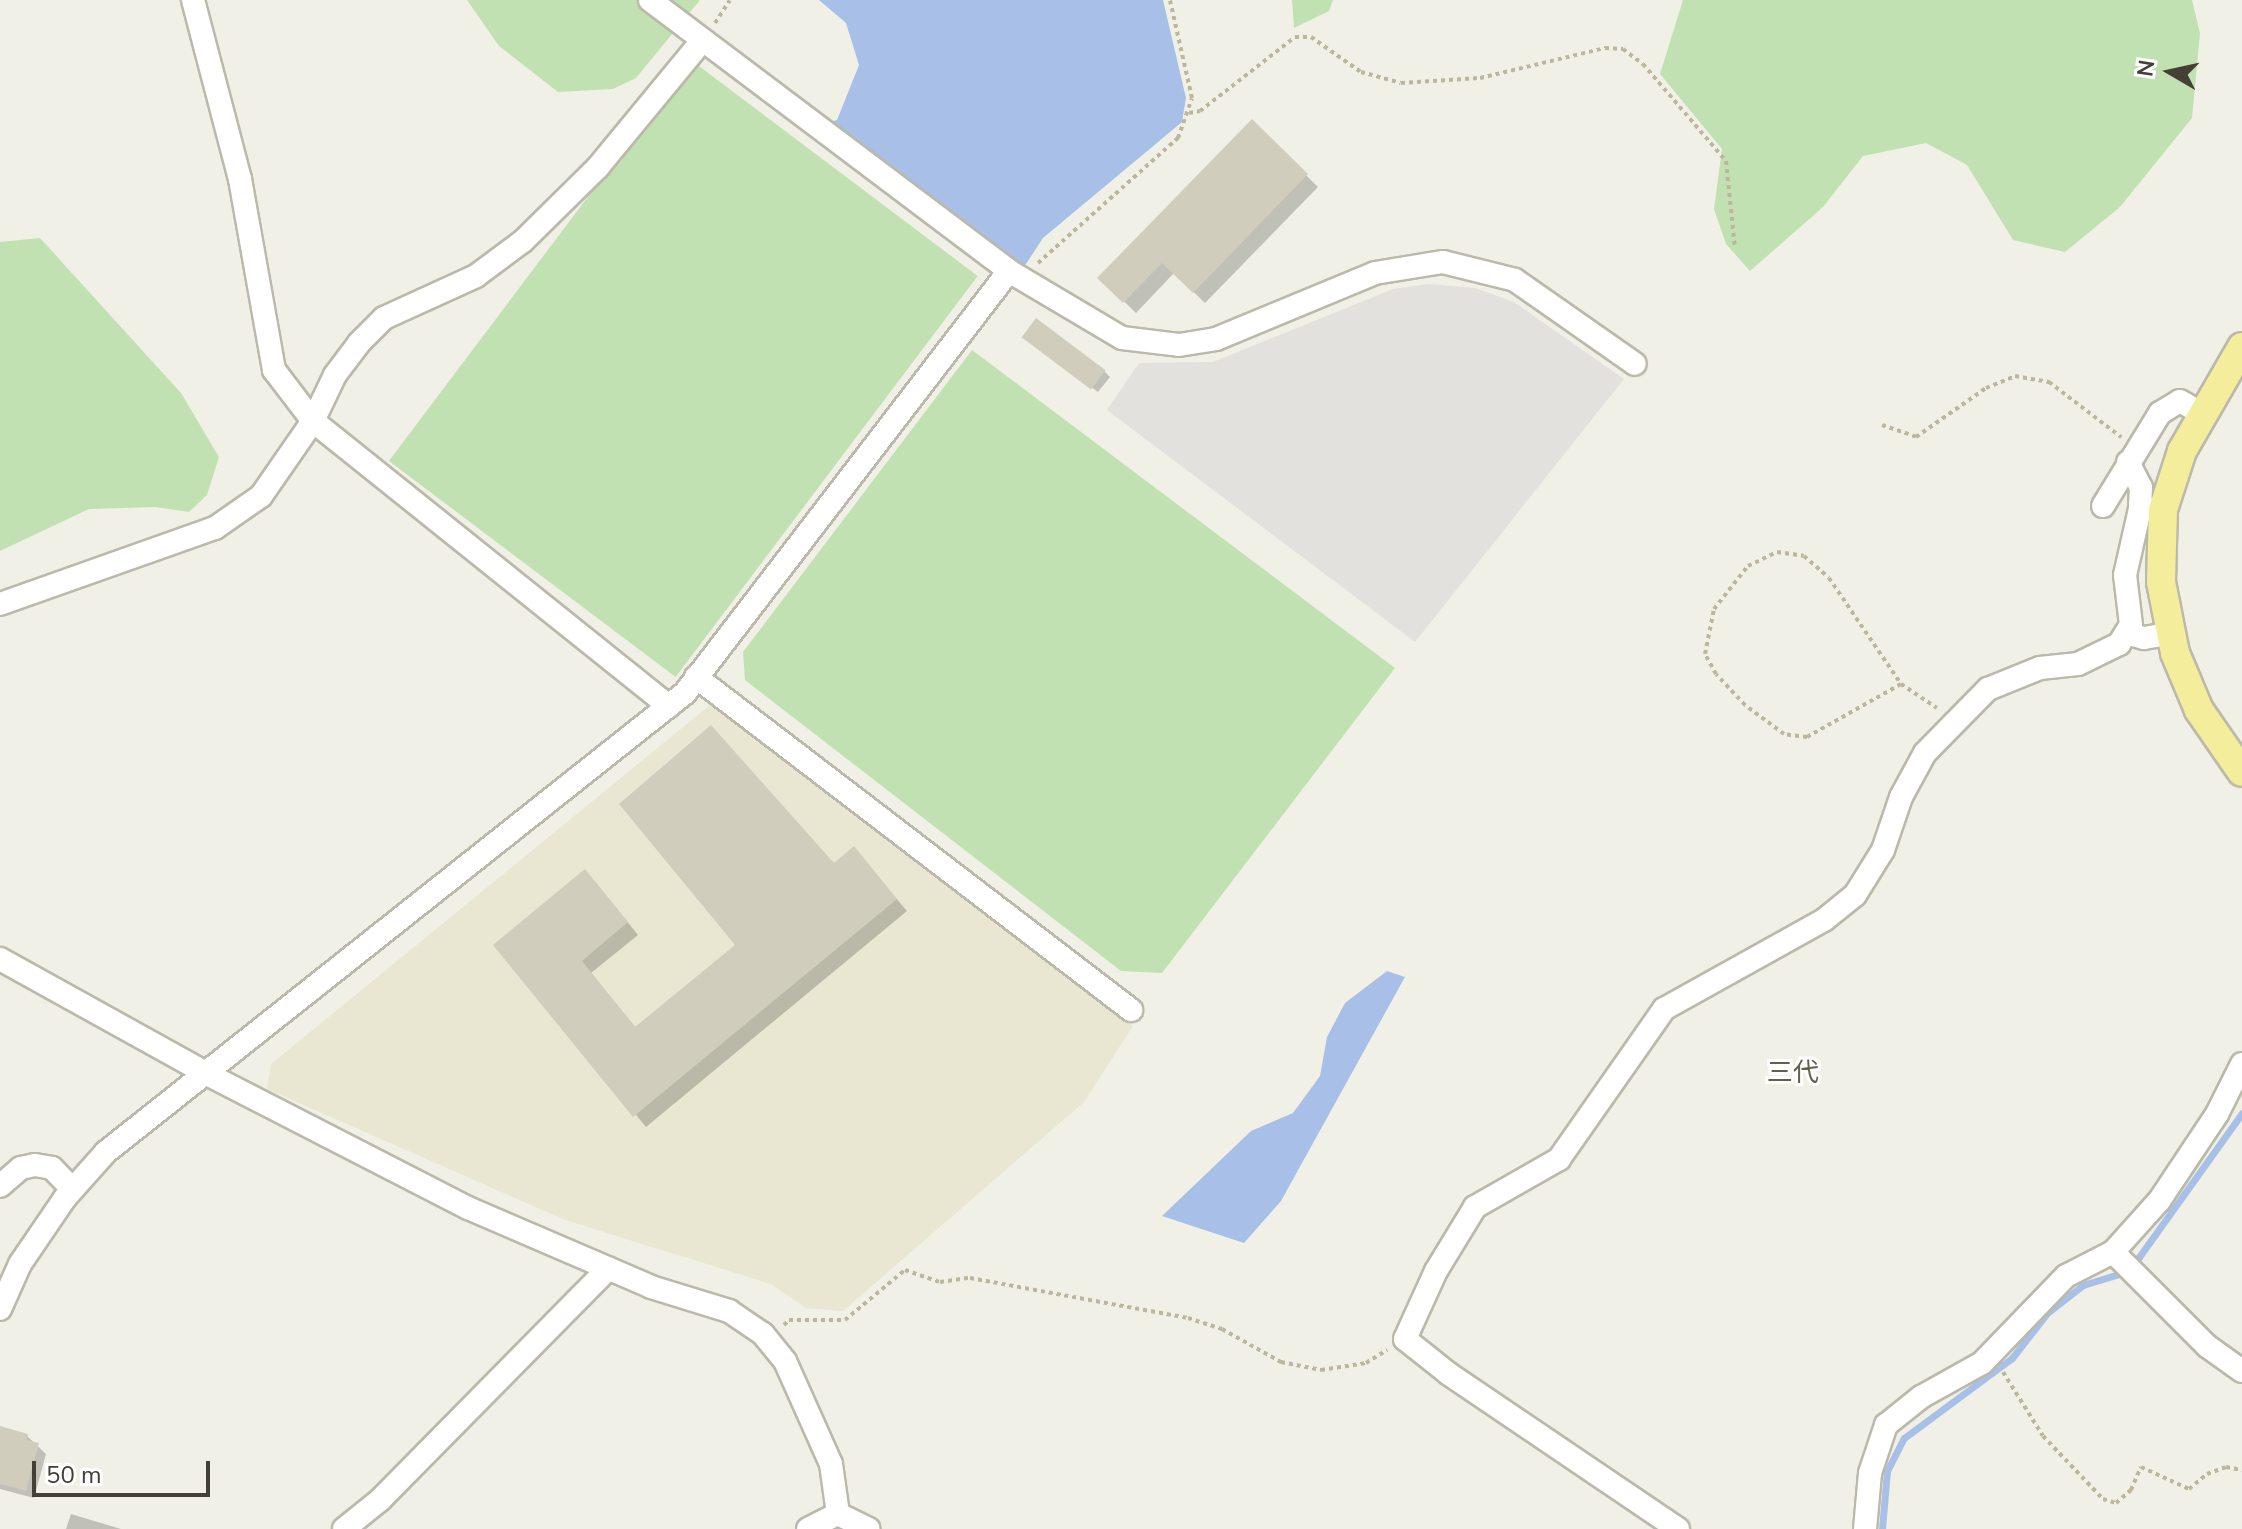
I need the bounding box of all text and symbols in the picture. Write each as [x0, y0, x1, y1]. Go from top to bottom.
north arrow [2130, 32, 2210, 112]
text: N [2130, 58, 2162, 79]
district label: 三代 [1767, 1057, 1819, 1089]
scale bar [36, 1445, 214, 1495]
text: 50 m [46, 1459, 102, 1491]

